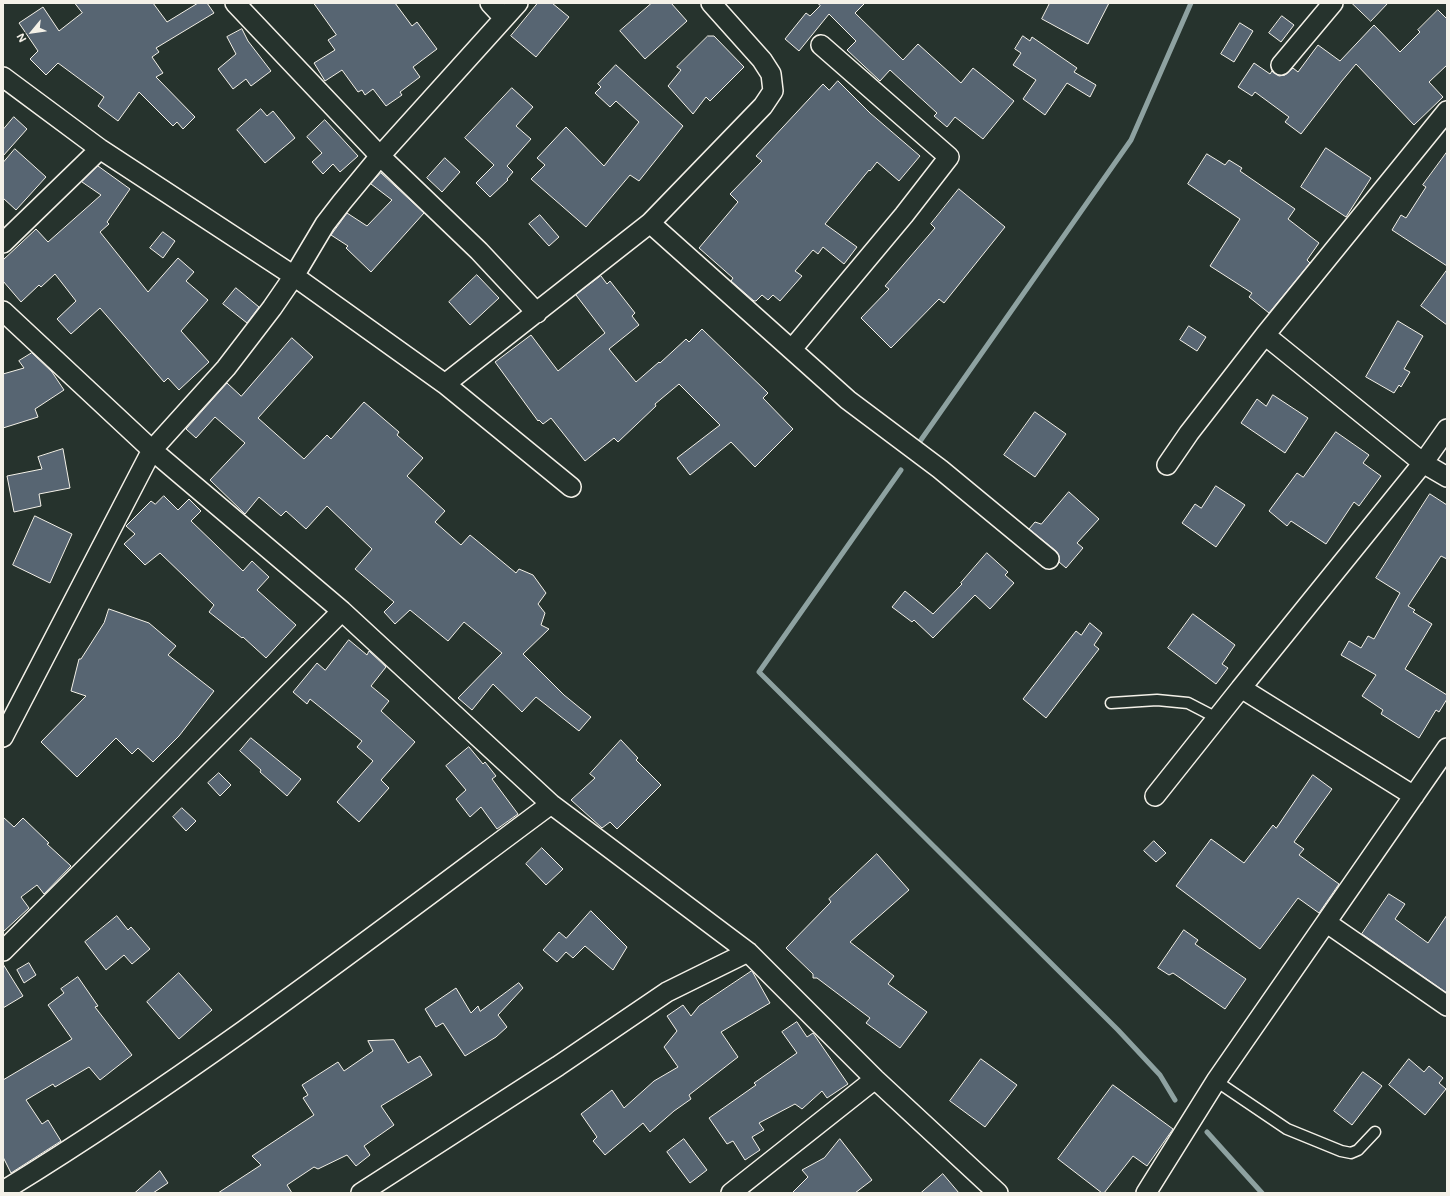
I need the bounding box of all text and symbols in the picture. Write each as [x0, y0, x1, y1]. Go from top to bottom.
north arrow [12, 12, 52, 52]
text: N [12, 31, 30, 45]

